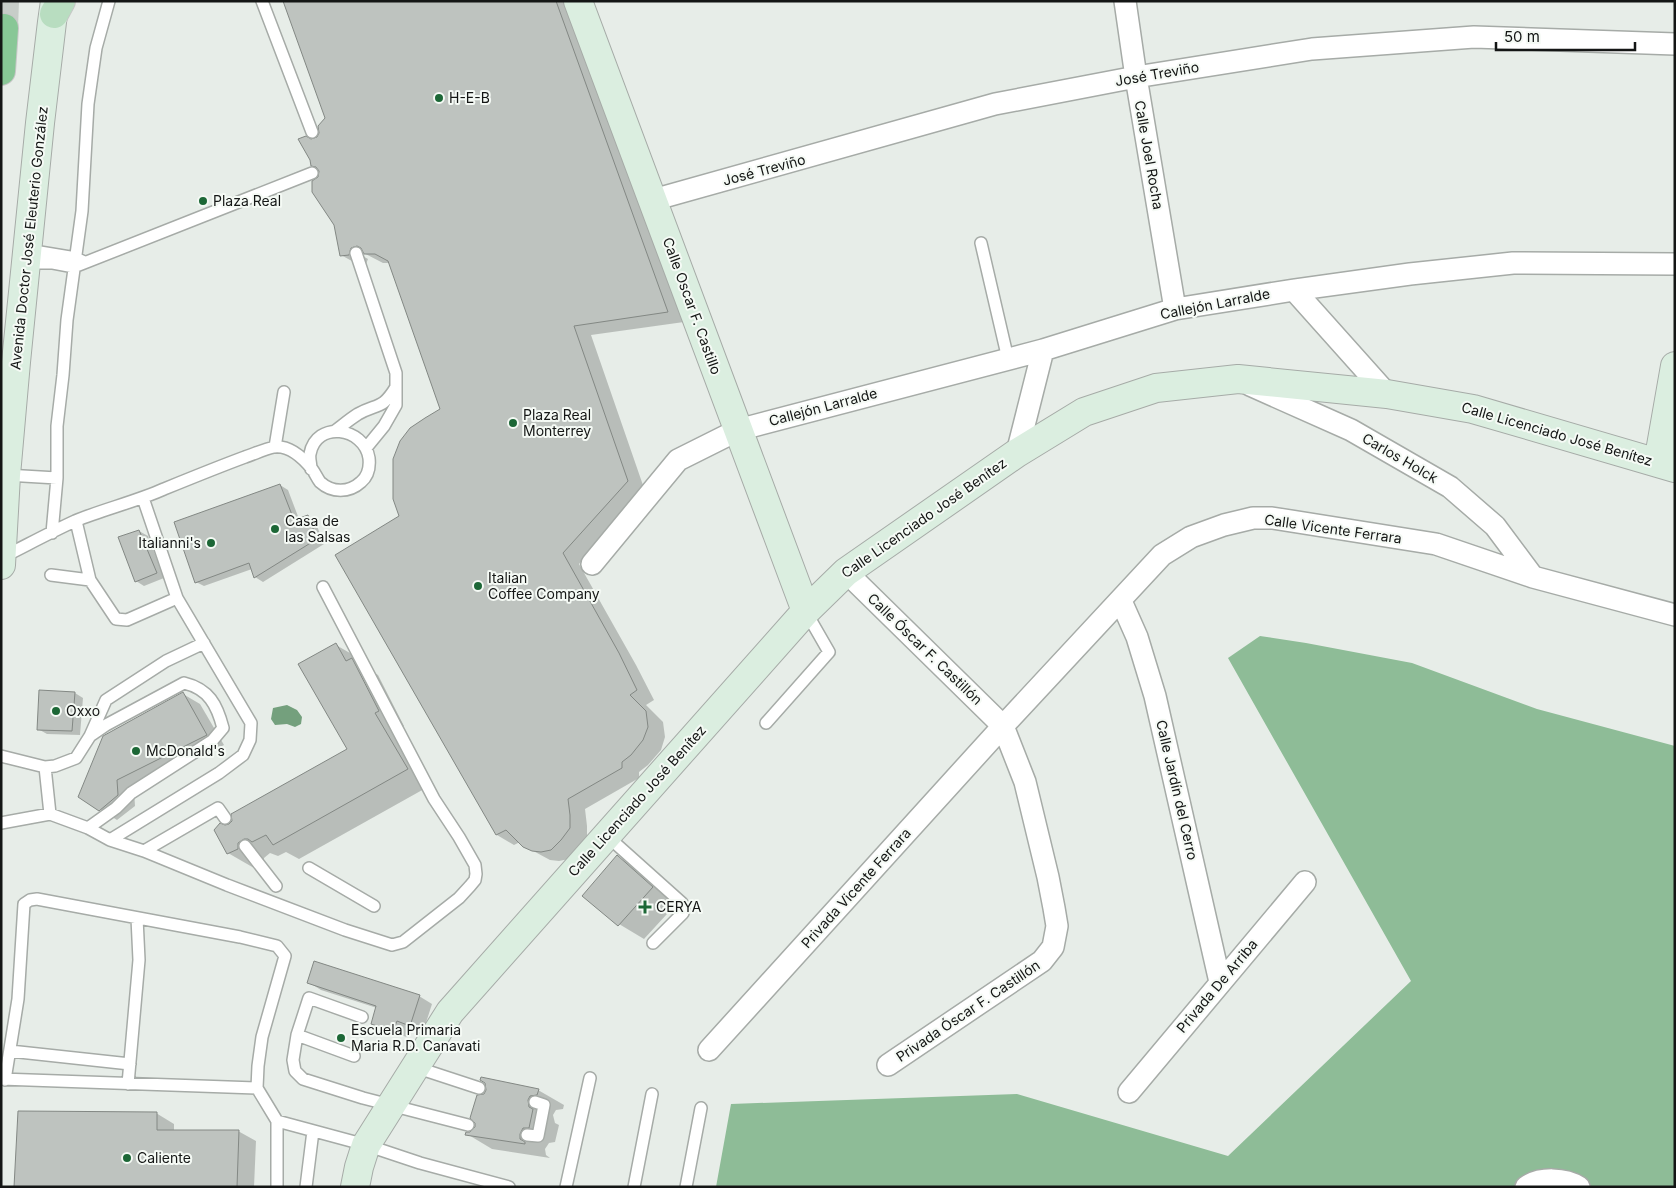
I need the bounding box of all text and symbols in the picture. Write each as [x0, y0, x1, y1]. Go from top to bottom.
scale bar [1496, 20, 1635, 52]
text: 50 m [1504, 27, 1540, 46]
street label: José Treviño [1114, 58, 1200, 89]
place label: H-E-B [449, 89, 490, 106]
marker: H-E-B [433, 92, 445, 104]
street label: Calle Joel Rocha [1132, 99, 1167, 211]
street label: Avenida Doctor José Eleuterio González [6, 105, 51, 370]
street label: José Treviño [721, 150, 807, 189]
place label: Plaza Real [213, 192, 281, 209]
marker: Plaza Real [197, 195, 209, 207]
street label: Calle Oscar F. Castillo [660, 235, 725, 377]
street label: Callejón Larralde [1159, 285, 1271, 322]
street label: Callejón Larralde [767, 384, 879, 429]
street label: Calle Licenciado José Benítez [1460, 398, 1655, 469]
place label: Plaza Real Monterrey [523, 406, 591, 439]
marker: Plaza Real Monterrey [507, 417, 519, 429]
street label: Carlos Holck [1359, 429, 1441, 486]
street label: Calle Licenciado José Benítez [838, 454, 1010, 581]
street label: Calle Vicente Ferrara [1263, 510, 1403, 547]
place label: Casa de las Salsas [285, 512, 350, 545]
marker: Casa de las Salsas [269, 523, 281, 535]
place label: Italianni's [138, 534, 201, 551]
marker: Italianni's [205, 537, 217, 549]
place label: Italian Coffee Company [488, 569, 600, 602]
marker: Italian Coffee Company [472, 580, 484, 592]
street label: Calle Óscar F. Castillón [864, 589, 986, 708]
place label: Oxxo [66, 702, 100, 719]
marker: Oxxo [50, 705, 62, 717]
street label: Calle Jardín del Cerro [1153, 718, 1202, 862]
street label: Calle Licenciado José Benítez [564, 721, 709, 880]
place label: McDonald's [146, 742, 225, 759]
marker: McDonald's [130, 745, 142, 757]
street label: Privada Vicente Ferrara [797, 824, 914, 951]
place label: CERYA [656, 898, 702, 915]
marker: CERYA [638, 900, 652, 914]
street label: Privada De Arriba [1173, 936, 1261, 1036]
street label: Privada Óscar F. Castillón [893, 956, 1043, 1065]
place label: Escuela Primaria Maria R.D. Canavati [351, 1021, 480, 1054]
marker: Escuela Primaria Maria R.D. Canavati [335, 1032, 347, 1044]
place label: Caliente [137, 1149, 191, 1166]
marker: Caliente [121, 1152, 133, 1164]

